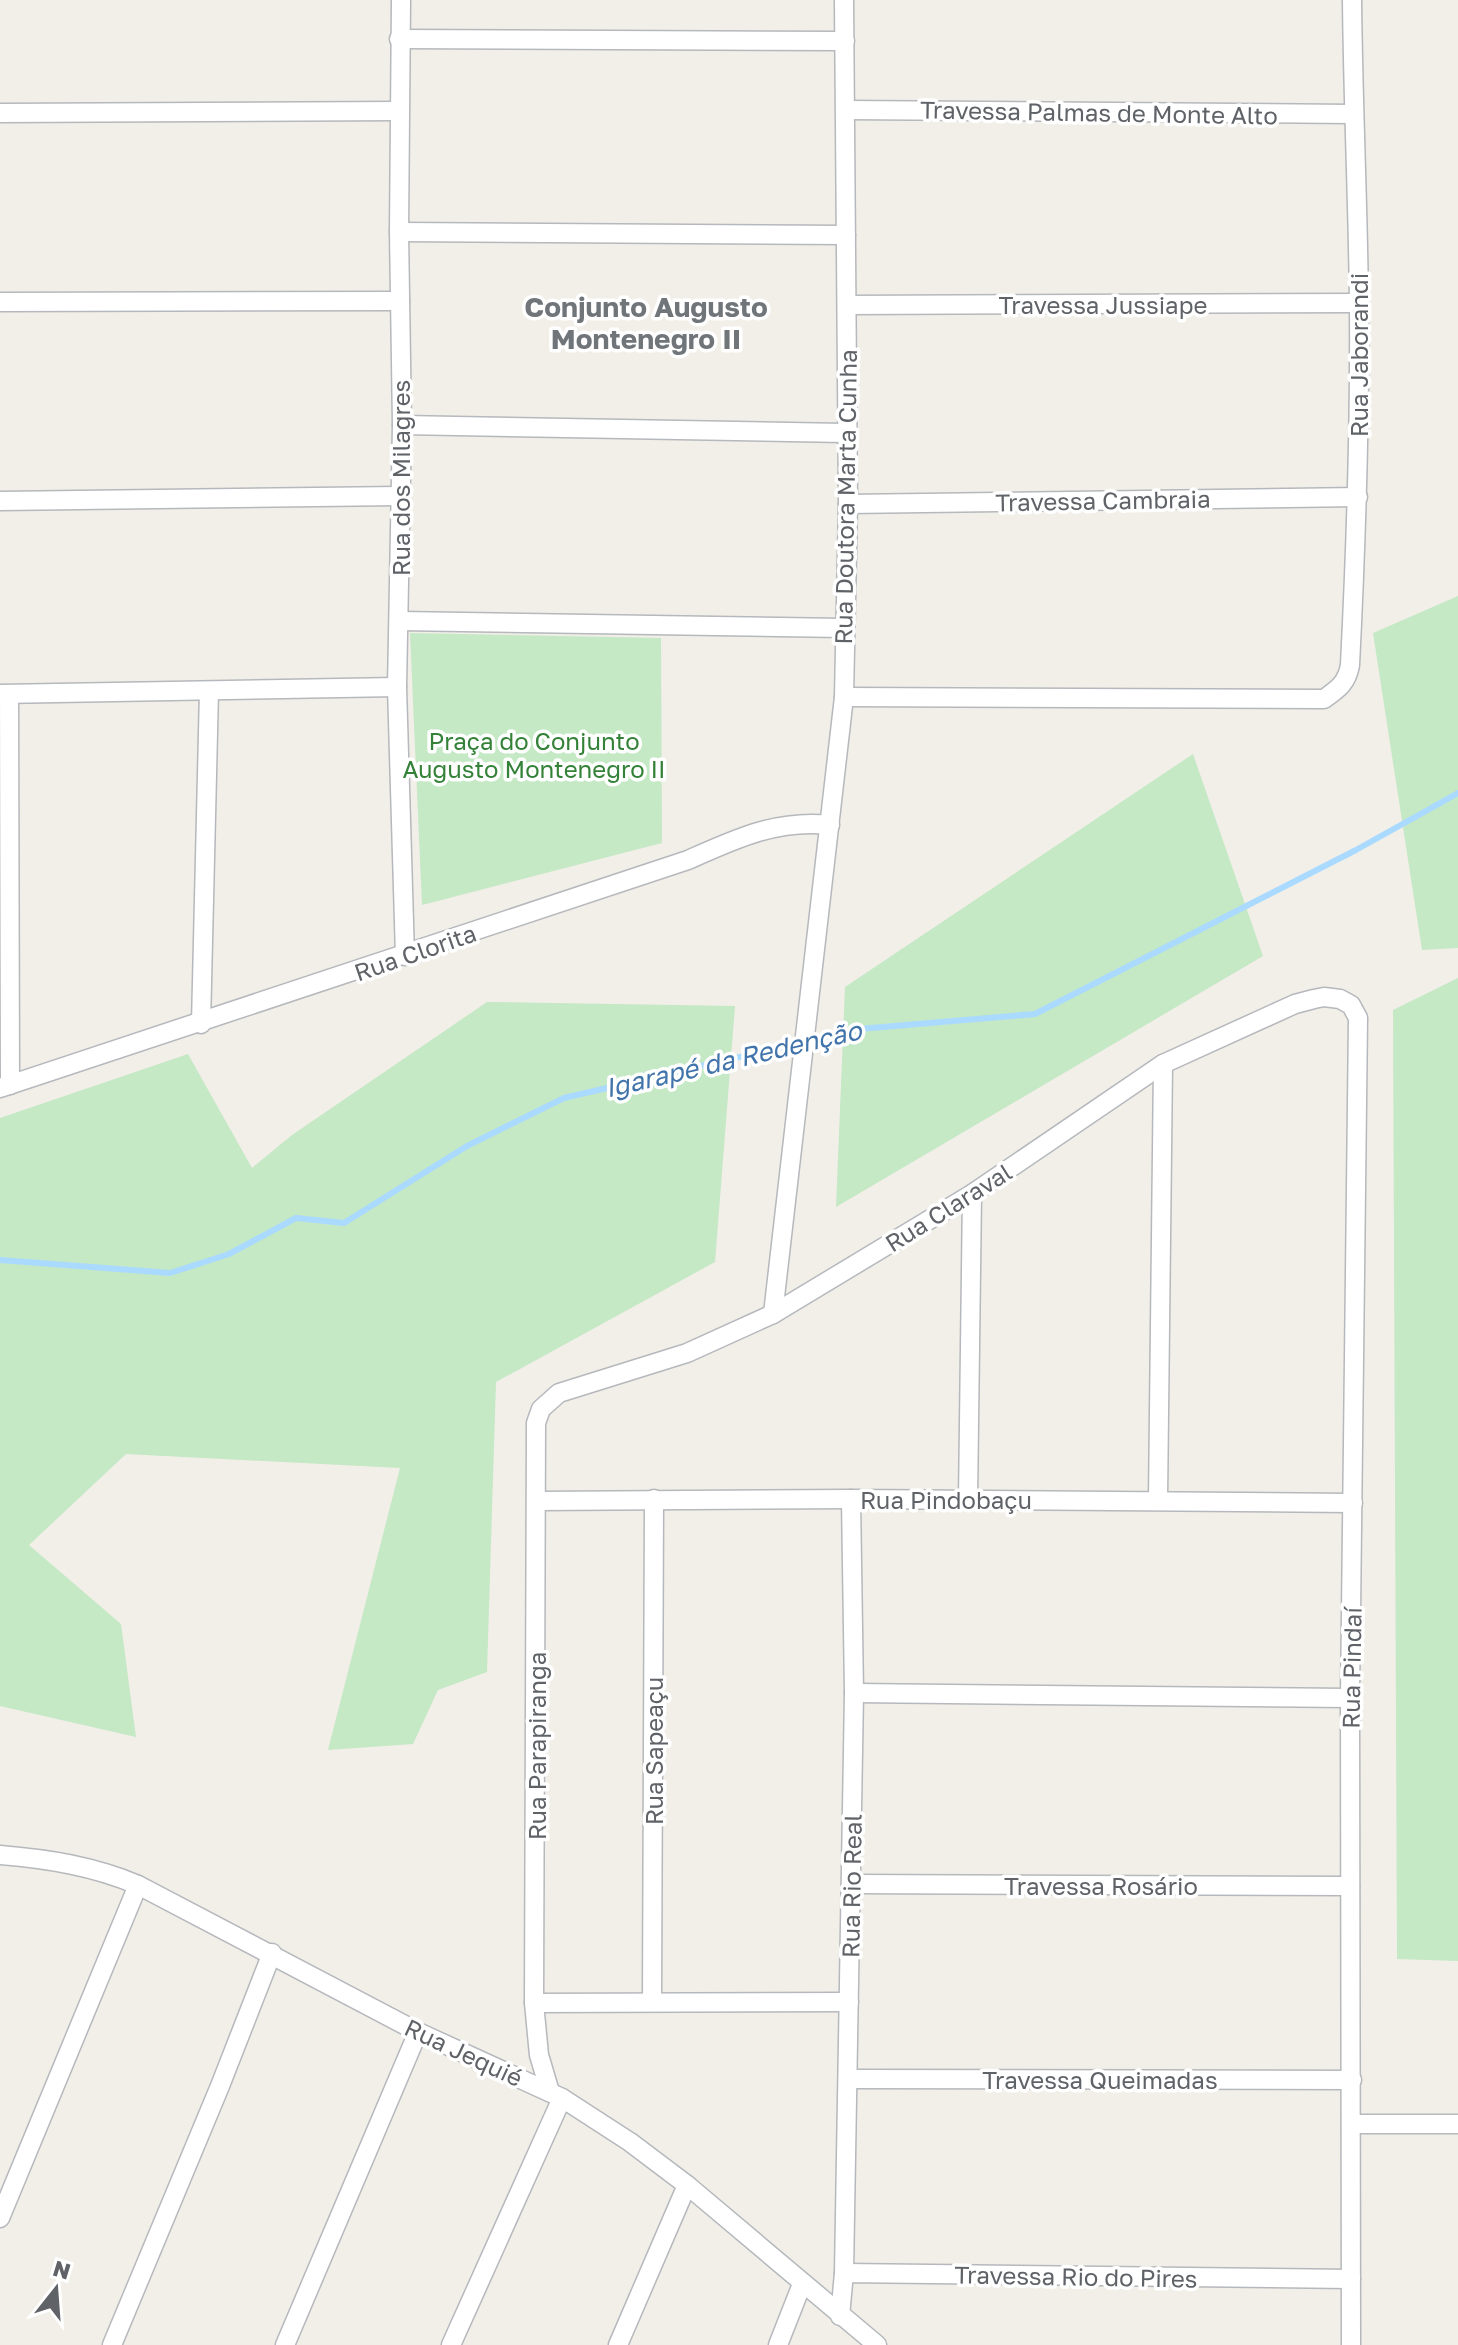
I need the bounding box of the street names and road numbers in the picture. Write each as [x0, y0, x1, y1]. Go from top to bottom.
street label: Travessa Palmas de Monte Alto [920, 94, 1278, 130]
street label: Rua Jaborandi [1344, 273, 1373, 437]
street label: Travessa Jussiape [999, 290, 1207, 319]
street label: Rua Doutora Marta Cunha [828, 349, 862, 645]
street label: Rua dos Milagres [386, 380, 415, 576]
street label: Travessa Cambraia [995, 484, 1211, 516]
street label: Rua Clorita [350, 918, 480, 986]
street label: Rua Claraval [879, 1157, 1017, 1257]
street label: Rua Pindobaçu [860, 1485, 1032, 1514]
street label: Rua Pindaí [1335, 1605, 1367, 1729]
street label: Rua Parapiranga [522, 1652, 551, 1840]
street label: Rua Sapeaçu [639, 1677, 668, 1825]
street label: Rua Rio Real [835, 1814, 867, 1958]
street label: Travessa Rosário [1004, 1871, 1198, 1900]
street label: Rua Jequié [400, 2012, 528, 2092]
street label: Travessa Queimadas [982, 2065, 1218, 2094]
street label: Travessa Rio do Pires [954, 2259, 1198, 2293]

